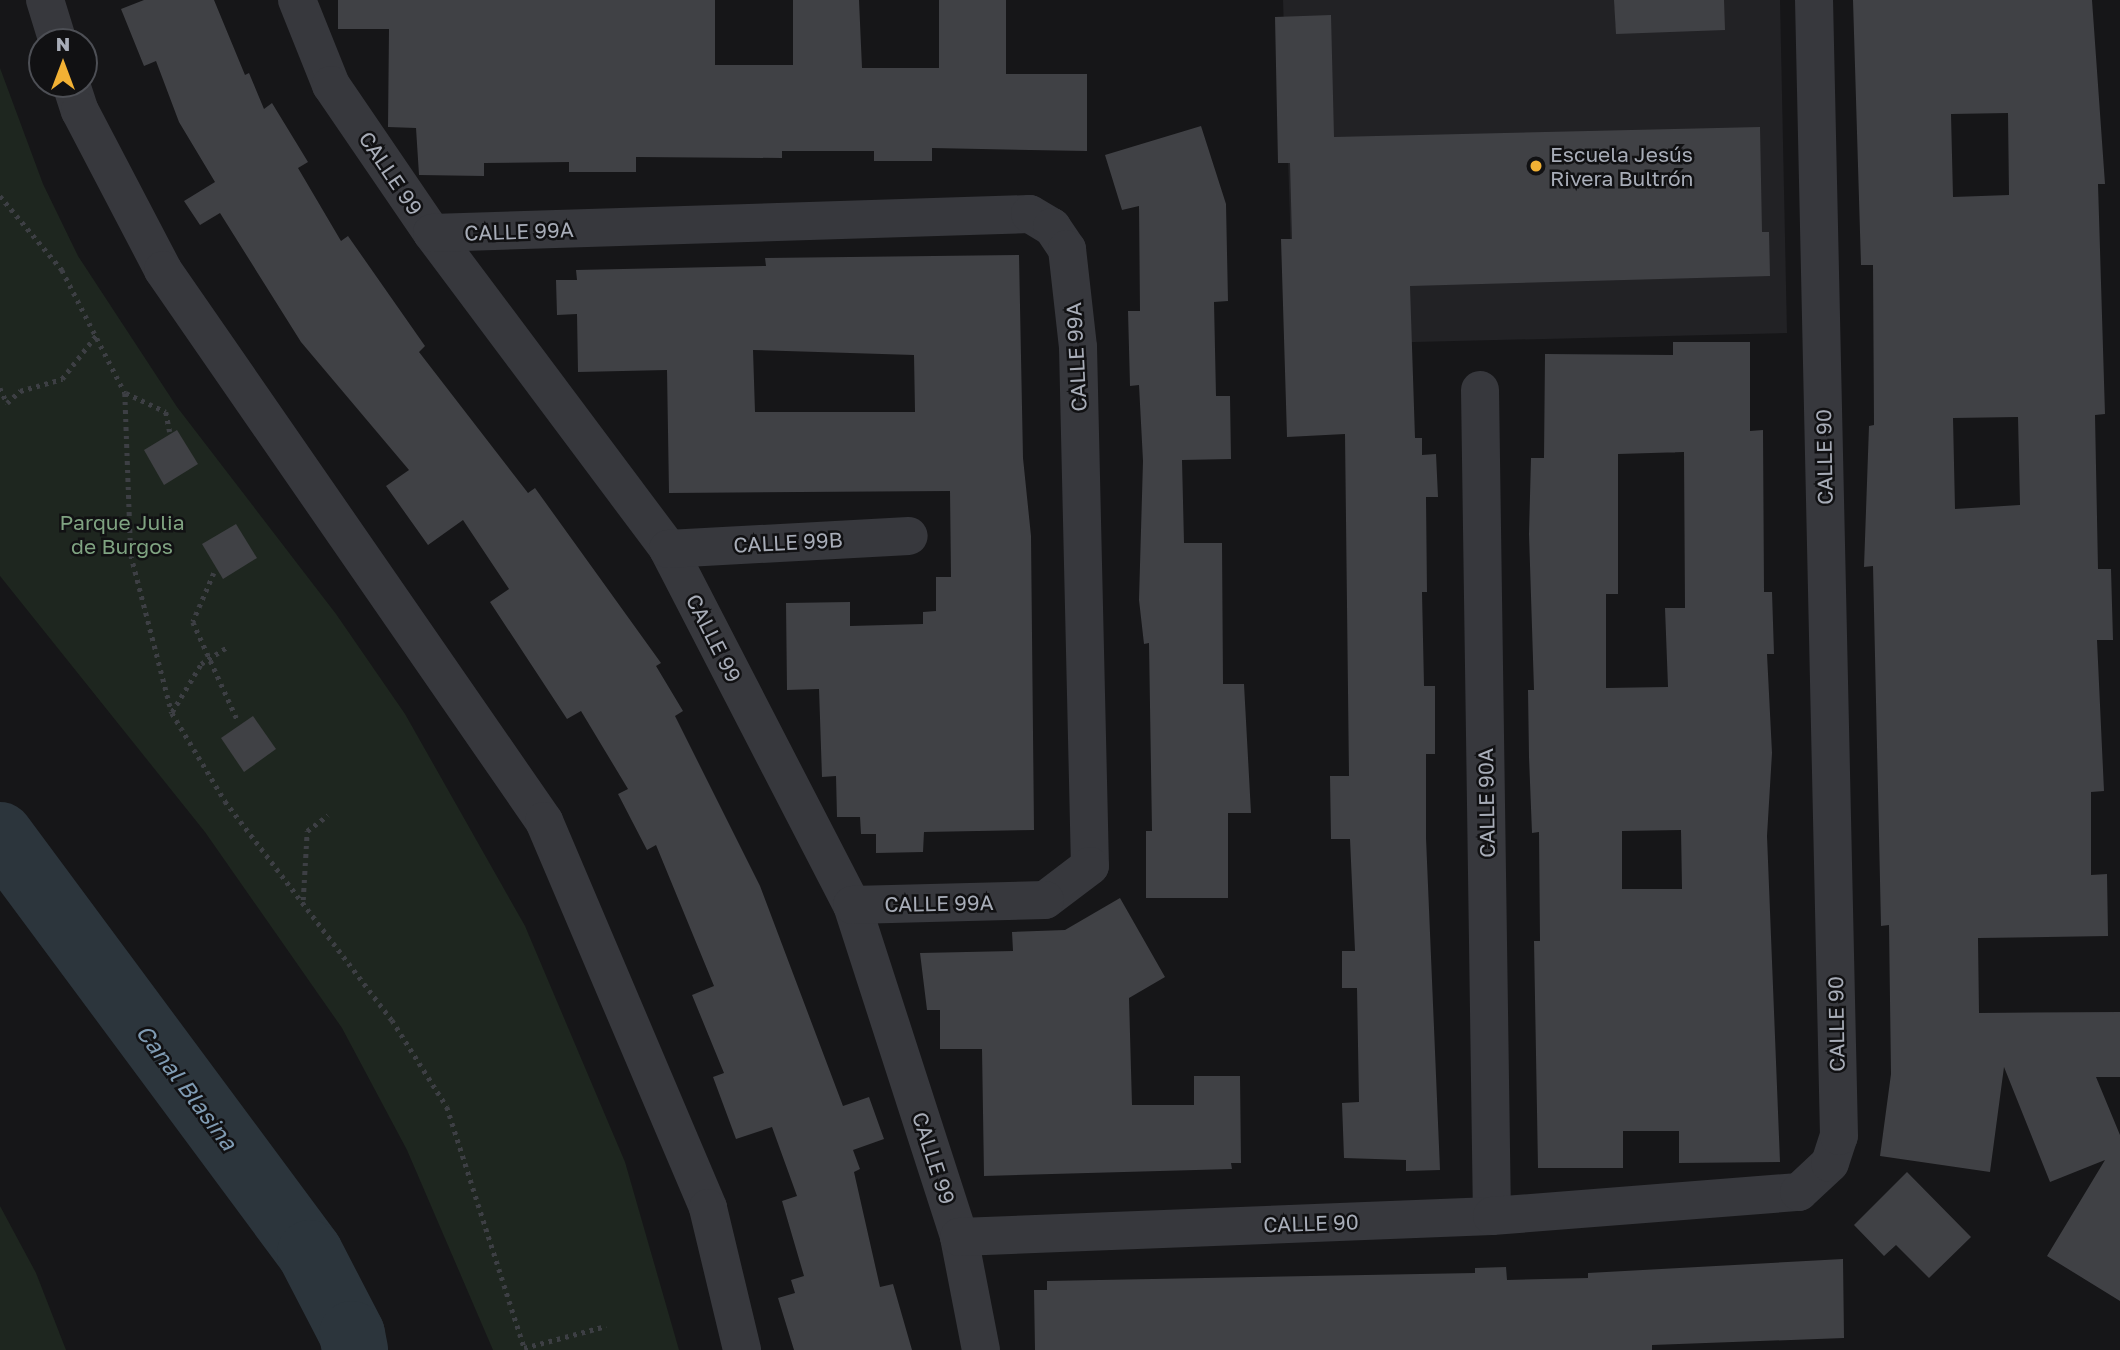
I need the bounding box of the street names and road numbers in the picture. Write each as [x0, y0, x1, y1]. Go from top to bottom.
street label: CALLE 99 [354, 126, 428, 220]
street label: CALLE 99A [464, 216, 574, 246]
street label: CALLE 99A [1061, 302, 1091, 412]
street label: CALLE 90 [1811, 409, 1837, 505]
street label: CALLE 99B [733, 527, 843, 557]
street label: CALLE 99 [681, 590, 747, 686]
street label: CALLE 90A [1472, 748, 1500, 858]
street label: CALLE 99A [884, 889, 994, 917]
street label: CALLE 90 [1823, 976, 1849, 1072]
street label: CALLE 99 [907, 1109, 961, 1207]
street label: CALLE 90 [1263, 1209, 1359, 1237]

